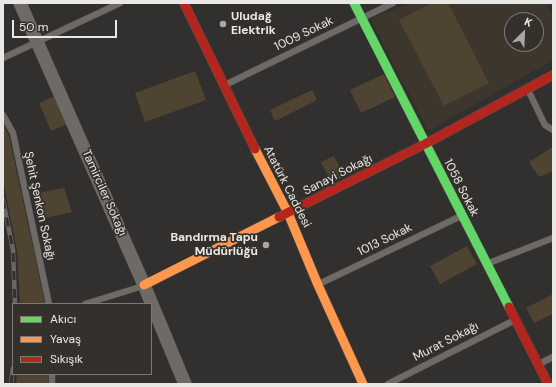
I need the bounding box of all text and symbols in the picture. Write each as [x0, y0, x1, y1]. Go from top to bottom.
place label: Uludağ Elektrik [231, 10, 276, 38]
scale bar [14, 12, 119, 38]
north arrow [504, 12, 544, 52]
street label: 1009 Sokak [272, 14, 336, 54]
text: K [522, 14, 535, 30]
text: 50 m [19, 19, 48, 35]
marker: Uludağ Elektrik [218, 19, 228, 29]
street label: Atatürk Caddesi [260, 144, 314, 230]
street label: Tamirciler Sokağı [79, 148, 129, 238]
street label: Şehit Şenkon Sokağı [20, 150, 58, 262]
street label: Sanayi Sokağı [301, 151, 375, 199]
street label: 1058 Sokak [440, 157, 482, 219]
street label: 1013 Sokak [355, 221, 415, 259]
place label: Bandırma Tapu Müdürlüğü [170, 231, 258, 259]
marker: Bandırma Tapu Müdürlüğü [261, 240, 271, 250]
legend [12, 303, 152, 375]
text: Akıcı [50, 311, 76, 327]
street label: Murat Sokağı [411, 319, 481, 365]
text: Yavaş [50, 331, 81, 347]
text: Sıkışık [50, 351, 83, 367]

